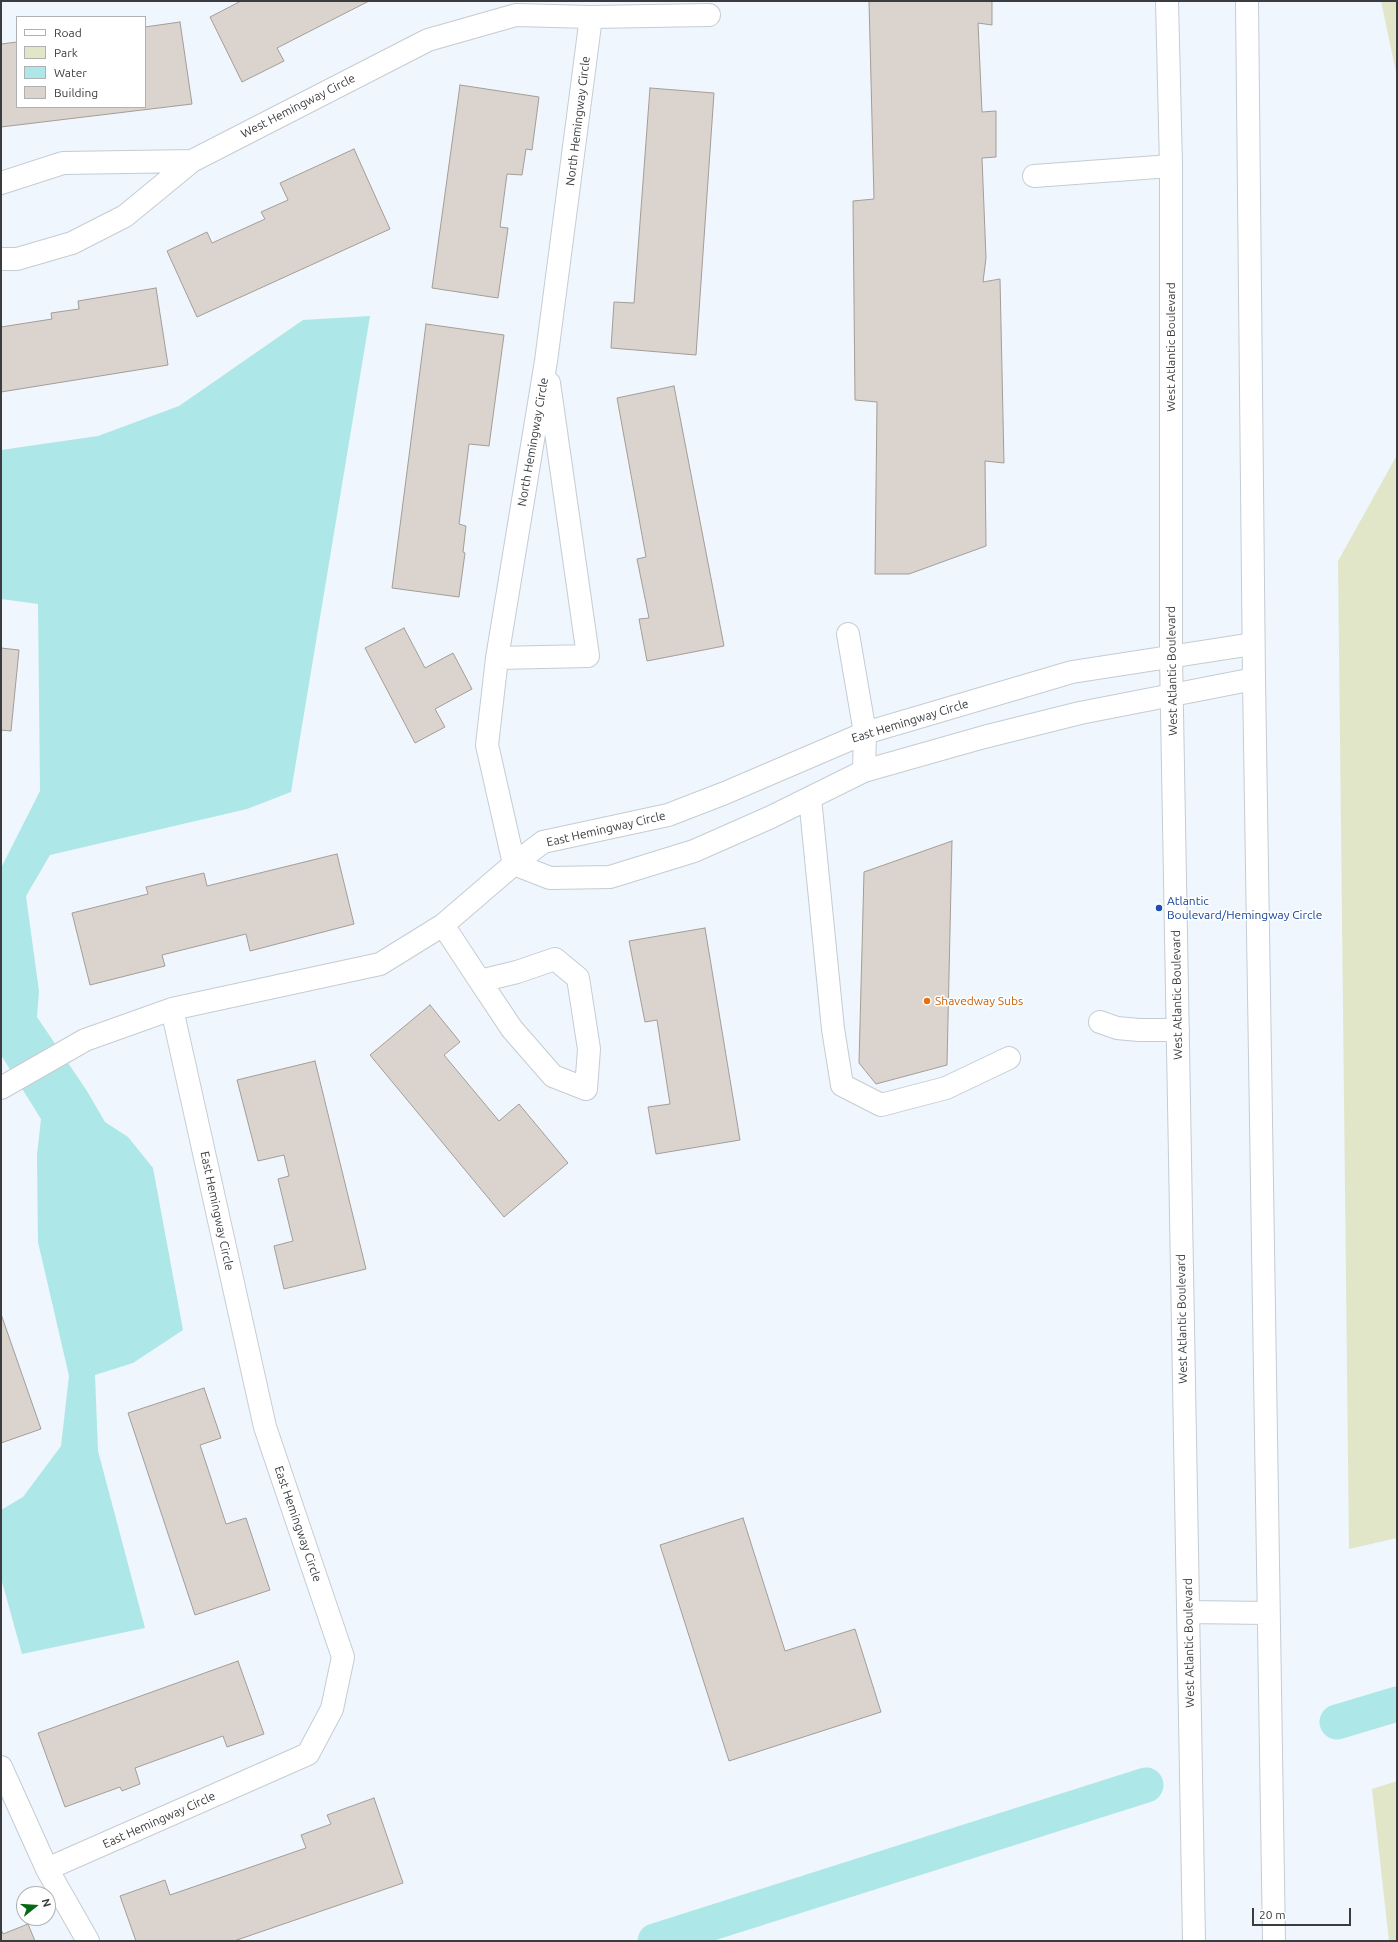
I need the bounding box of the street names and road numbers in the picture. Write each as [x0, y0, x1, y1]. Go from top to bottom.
street label: North Hemingway Circle [563, 55, 593, 187]
street label: West Hemingway Circle [238, 71, 358, 141]
street label: West Atlantic Boulevard [1164, 282, 1178, 412]
street label: North Hemingway Circle [515, 376, 551, 508]
street label: West Atlantic Boulevard [1164, 606, 1180, 736]
street label: East Hemingway Circle [850, 696, 970, 746]
street label: East Hemingway Circle [545, 808, 667, 850]
street label: West Atlantic Boulevard [1169, 930, 1185, 1060]
street label: East Hemingway Circle [197, 1150, 237, 1272]
street label: West Atlantic Boulevard [1174, 1254, 1190, 1384]
street label: East Hemingway Circle [271, 1464, 325, 1584]
street label: West Atlantic Boulevard [1181, 1578, 1197, 1708]
street label: East Hemingway Circle [100, 1789, 218, 1851]

